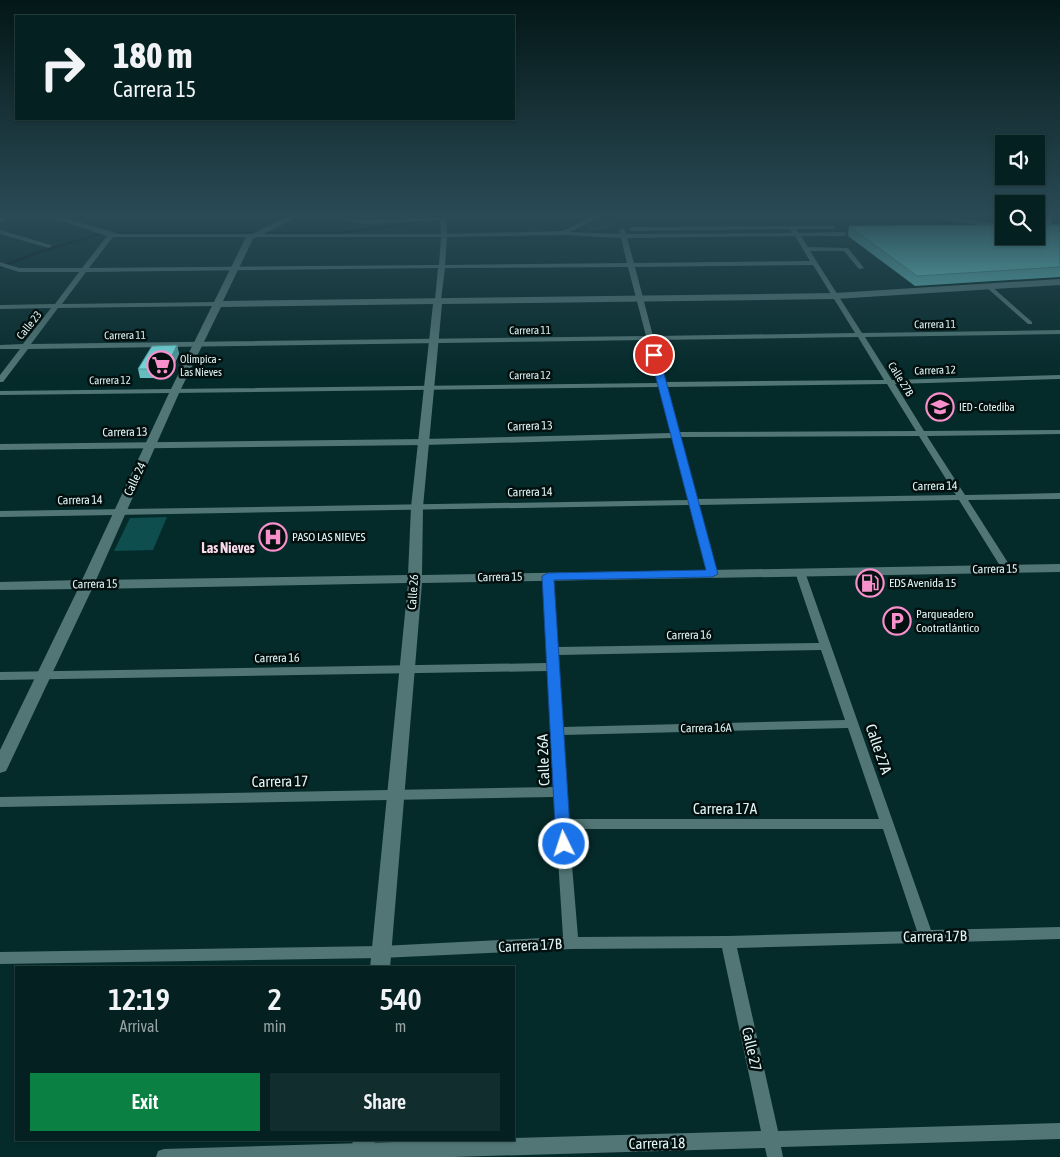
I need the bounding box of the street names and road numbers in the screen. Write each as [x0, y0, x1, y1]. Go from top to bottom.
street label: Calle 23 [14, 309, 44, 341]
street label: Carrera 11 [914, 318, 956, 330]
street label: Carrera 11 [509, 324, 551, 336]
street label: Carrera 11 [104, 329, 146, 341]
street label: Calle 27B [886, 360, 917, 399]
street label: Carrera 12 [914, 363, 956, 377]
street label: Carrera 12 [509, 369, 551, 381]
street label: Carrera 12 [89, 374, 131, 386]
street label: Carrera 13 [507, 418, 553, 434]
street label: Carrera 13 [102, 425, 148, 439]
street label: Calle 24 [121, 460, 149, 498]
street label: Carrera 14 [912, 479, 958, 493]
street label: Carrera 14 [507, 485, 553, 499]
street label: Carrera 14 [57, 493, 103, 507]
street label: Carrera 15 [972, 562, 1018, 576]
street label: Carrera 15 [477, 570, 523, 584]
street label: Calle 26 [405, 573, 421, 610]
street label: Carrera 15 [72, 577, 118, 591]
street label: Carrera 16 [666, 628, 712, 642]
street label: Carrera 16 [254, 651, 300, 665]
street label: Carrera 16A [680, 721, 732, 735]
street label: Calle 27A [863, 722, 896, 777]
street label: Calle 26A [534, 733, 552, 786]
street label: Carrera 17 [252, 772, 308, 790]
street label: Carrera 17A [693, 800, 758, 817]
street label: Carrera 17B [903, 927, 967, 945]
street label: Carrera 17B [498, 935, 562, 955]
street label: Calle 27 [739, 1025, 765, 1073]
street label: Carrera 18 [629, 1134, 685, 1152]

